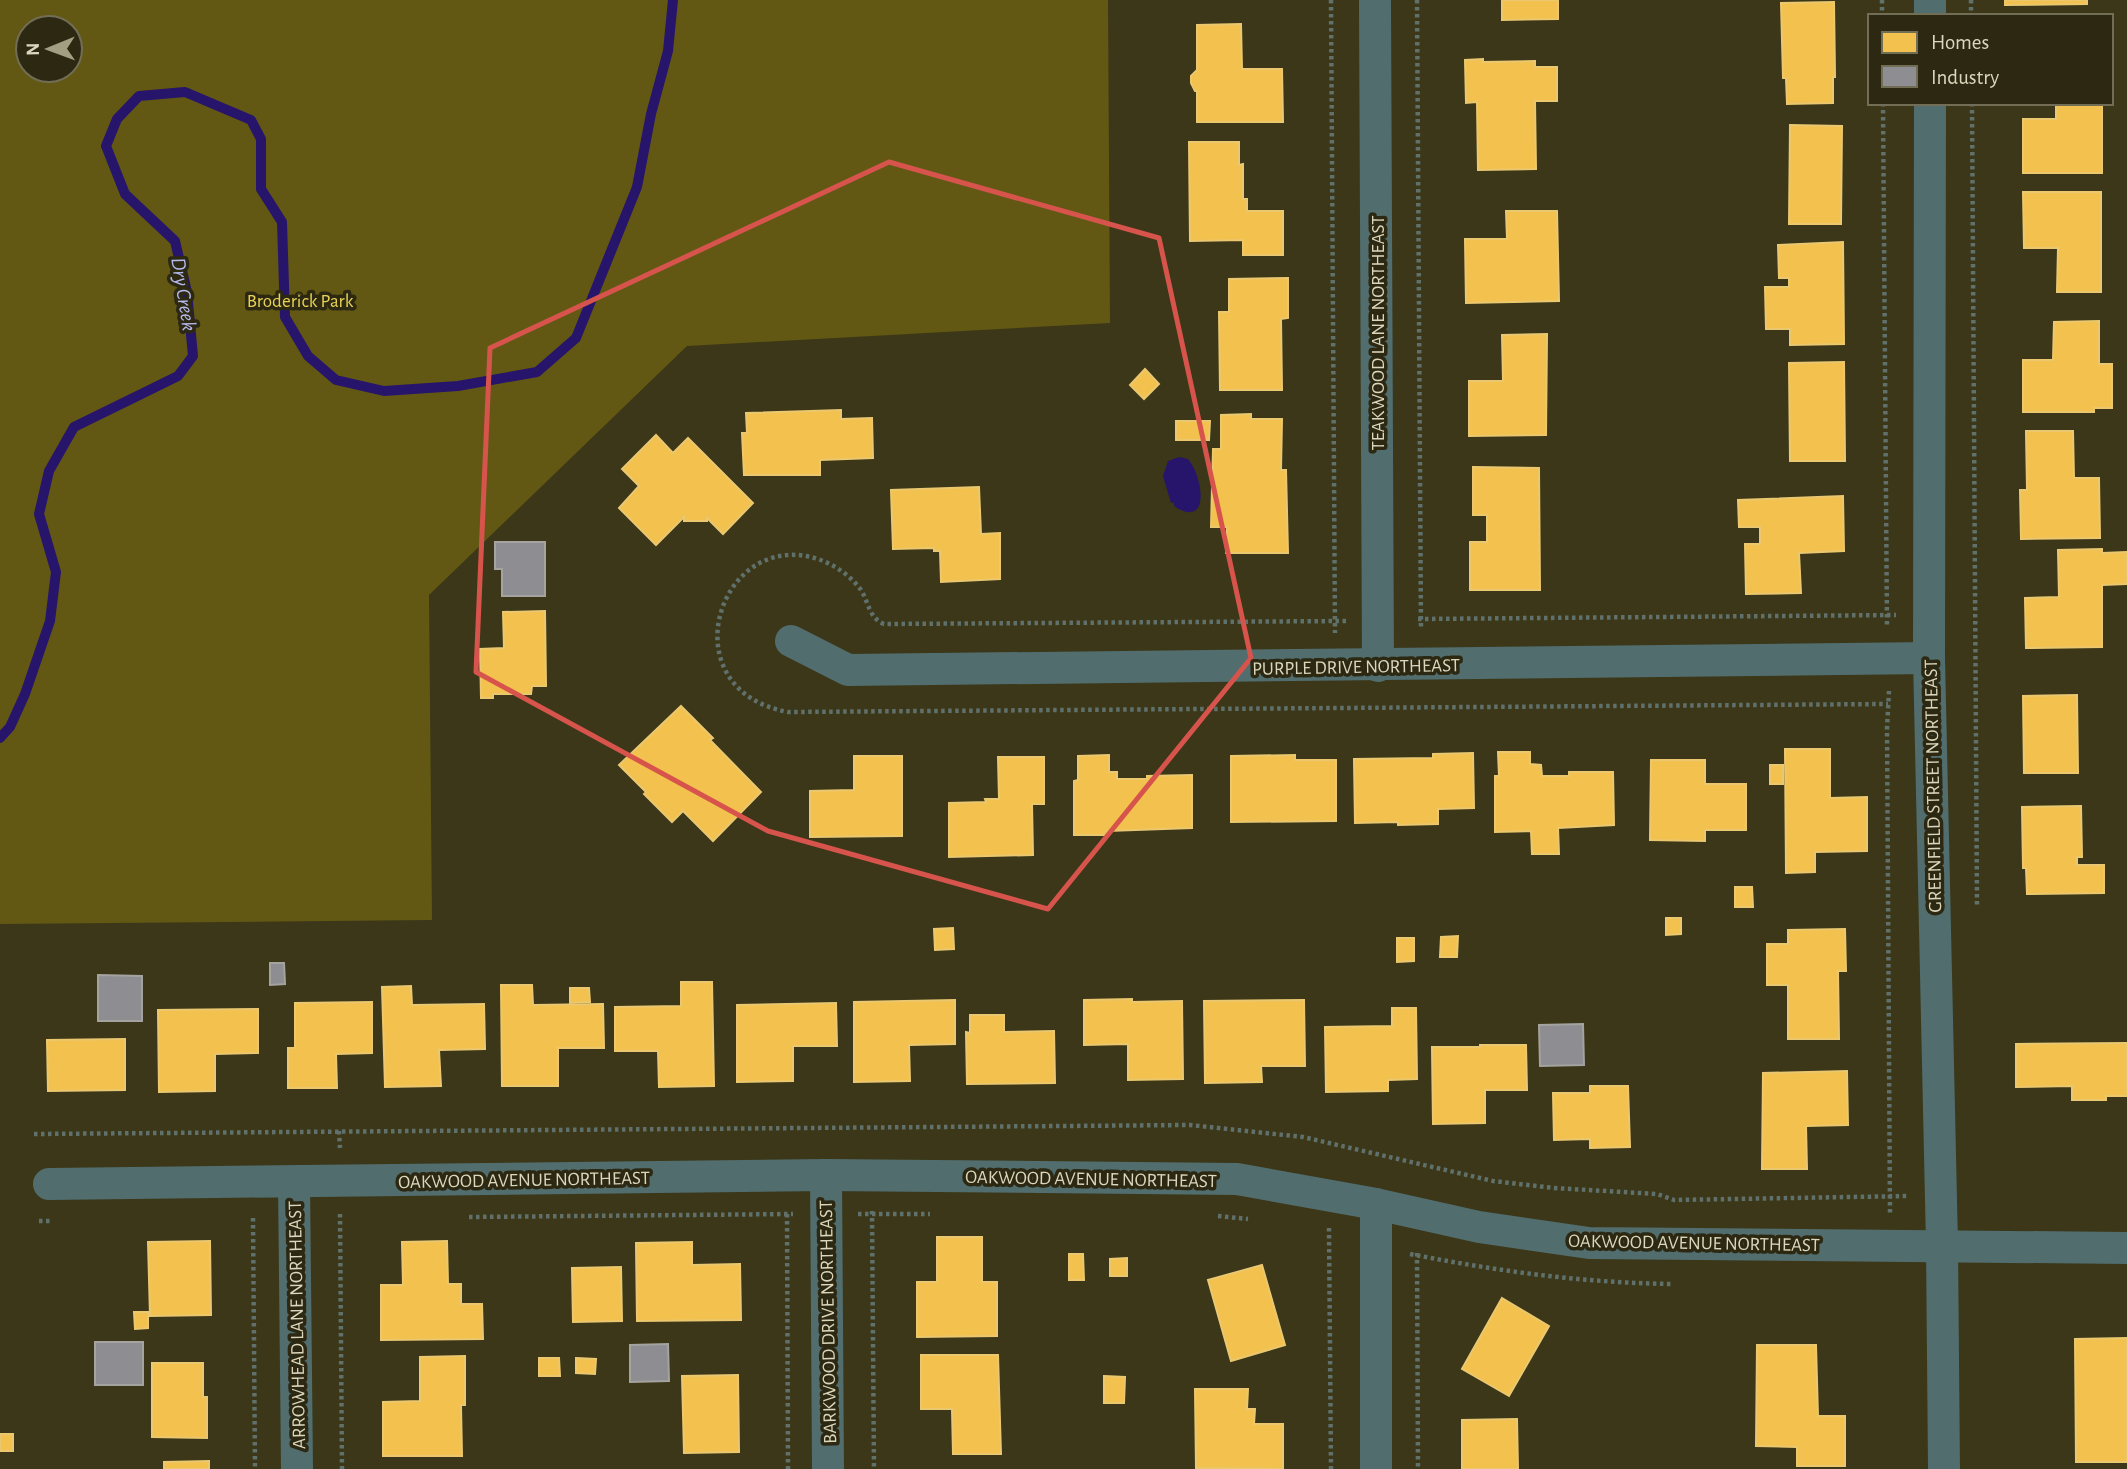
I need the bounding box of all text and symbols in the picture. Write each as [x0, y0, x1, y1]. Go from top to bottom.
north arrow [14, 14, 84, 84]
legend [1868, 14, 2113, 105]
text: Homes [1931, 32, 1989, 53]
text: N [24, 42, 43, 56]
text: Industry [1931, 67, 1999, 88]
street label: TEAKWOOD LANE NORTHEAST [1369, 215, 1388, 451]
water label: Dry Creek [167, 256, 200, 333]
park label: Broderick Park [247, 292, 354, 311]
street label: PURPLE DRIVE NORTHEAST [1252, 656, 1460, 679]
street label: GREENFIELD STREET NORTHEAST [1922, 659, 1945, 913]
street label: OAKWOOD AVENUE NORTHEAST [965, 1168, 1217, 1191]
street label: OAKWOOD AVENUE NORTHEAST [398, 1169, 650, 1192]
street label: BARKWOOD DRIVE NORTHEAST [817, 1200, 840, 1444]
street label: ARROWHEAD LANE NORTHEAST [286, 1201, 309, 1449]
street label: OAKWOOD AVENUE NORTHEAST [1568, 1232, 1820, 1255]

